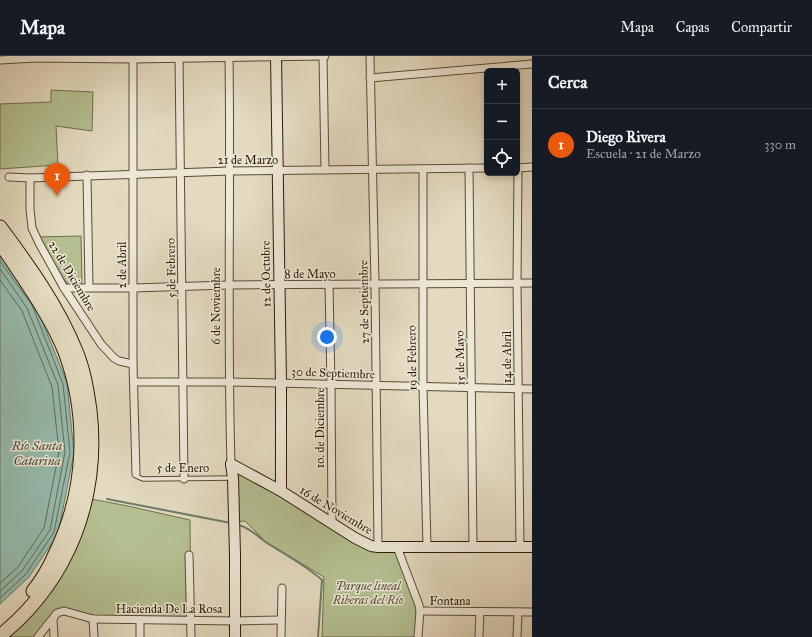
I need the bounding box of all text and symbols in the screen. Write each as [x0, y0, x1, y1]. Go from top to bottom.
text: Mapa [20, 16, 65, 39]
text: Mapa [621, 19, 654, 36]
text: Capas [676, 19, 709, 36]
text: Compartir [731, 19, 792, 36]
map controls [484, 68, 520, 176]
button: + [484, 68, 520, 104]
text: Cerca [548, 72, 587, 93]
button: − [484, 104, 520, 140]
text: Diego Rivera [586, 128, 666, 146]
text: 1 [558, 137, 564, 153]
text: 330 m [764, 137, 796, 153]
button: locate [484, 140, 520, 176]
text: Escuela · 21 de Marzo [586, 146, 701, 162]
street label: 21 de Marzo [218, 153, 278, 167]
pin: 1 [44, 163, 70, 196]
street label: 22 de Diciembre [46, 238, 98, 314]
street label: 5 de Febrero [163, 238, 179, 298]
street label: 12 de Octubre [258, 240, 274, 308]
street label: 2 de Abril [115, 241, 129, 289]
street label: 27 de Septiembre [356, 260, 372, 344]
street label: 6 de Noviembre [209, 267, 223, 345]
street label: 8 de Mayo [284, 267, 336, 281]
street label: 19 de Febrero [404, 325, 420, 391]
your location [317, 327, 337, 347]
street label: 15 de Mayo [453, 330, 467, 386]
street label: 14 de Abril [500, 330, 514, 383]
street label: 30 de Septiembre [291, 365, 375, 381]
street label: 1o. de Diciembre [313, 388, 327, 468]
water label: Río Santa Catarina [11, 438, 62, 469]
street label: 5 de Enero [157, 461, 209, 475]
street label: 16 de Noviembre [297, 483, 375, 537]
park label: Parque lineal Riberas del Río [332, 579, 404, 607]
street label: Fontana [429, 594, 471, 608]
street label: Hacienda De La Rosa [116, 602, 223, 616]

